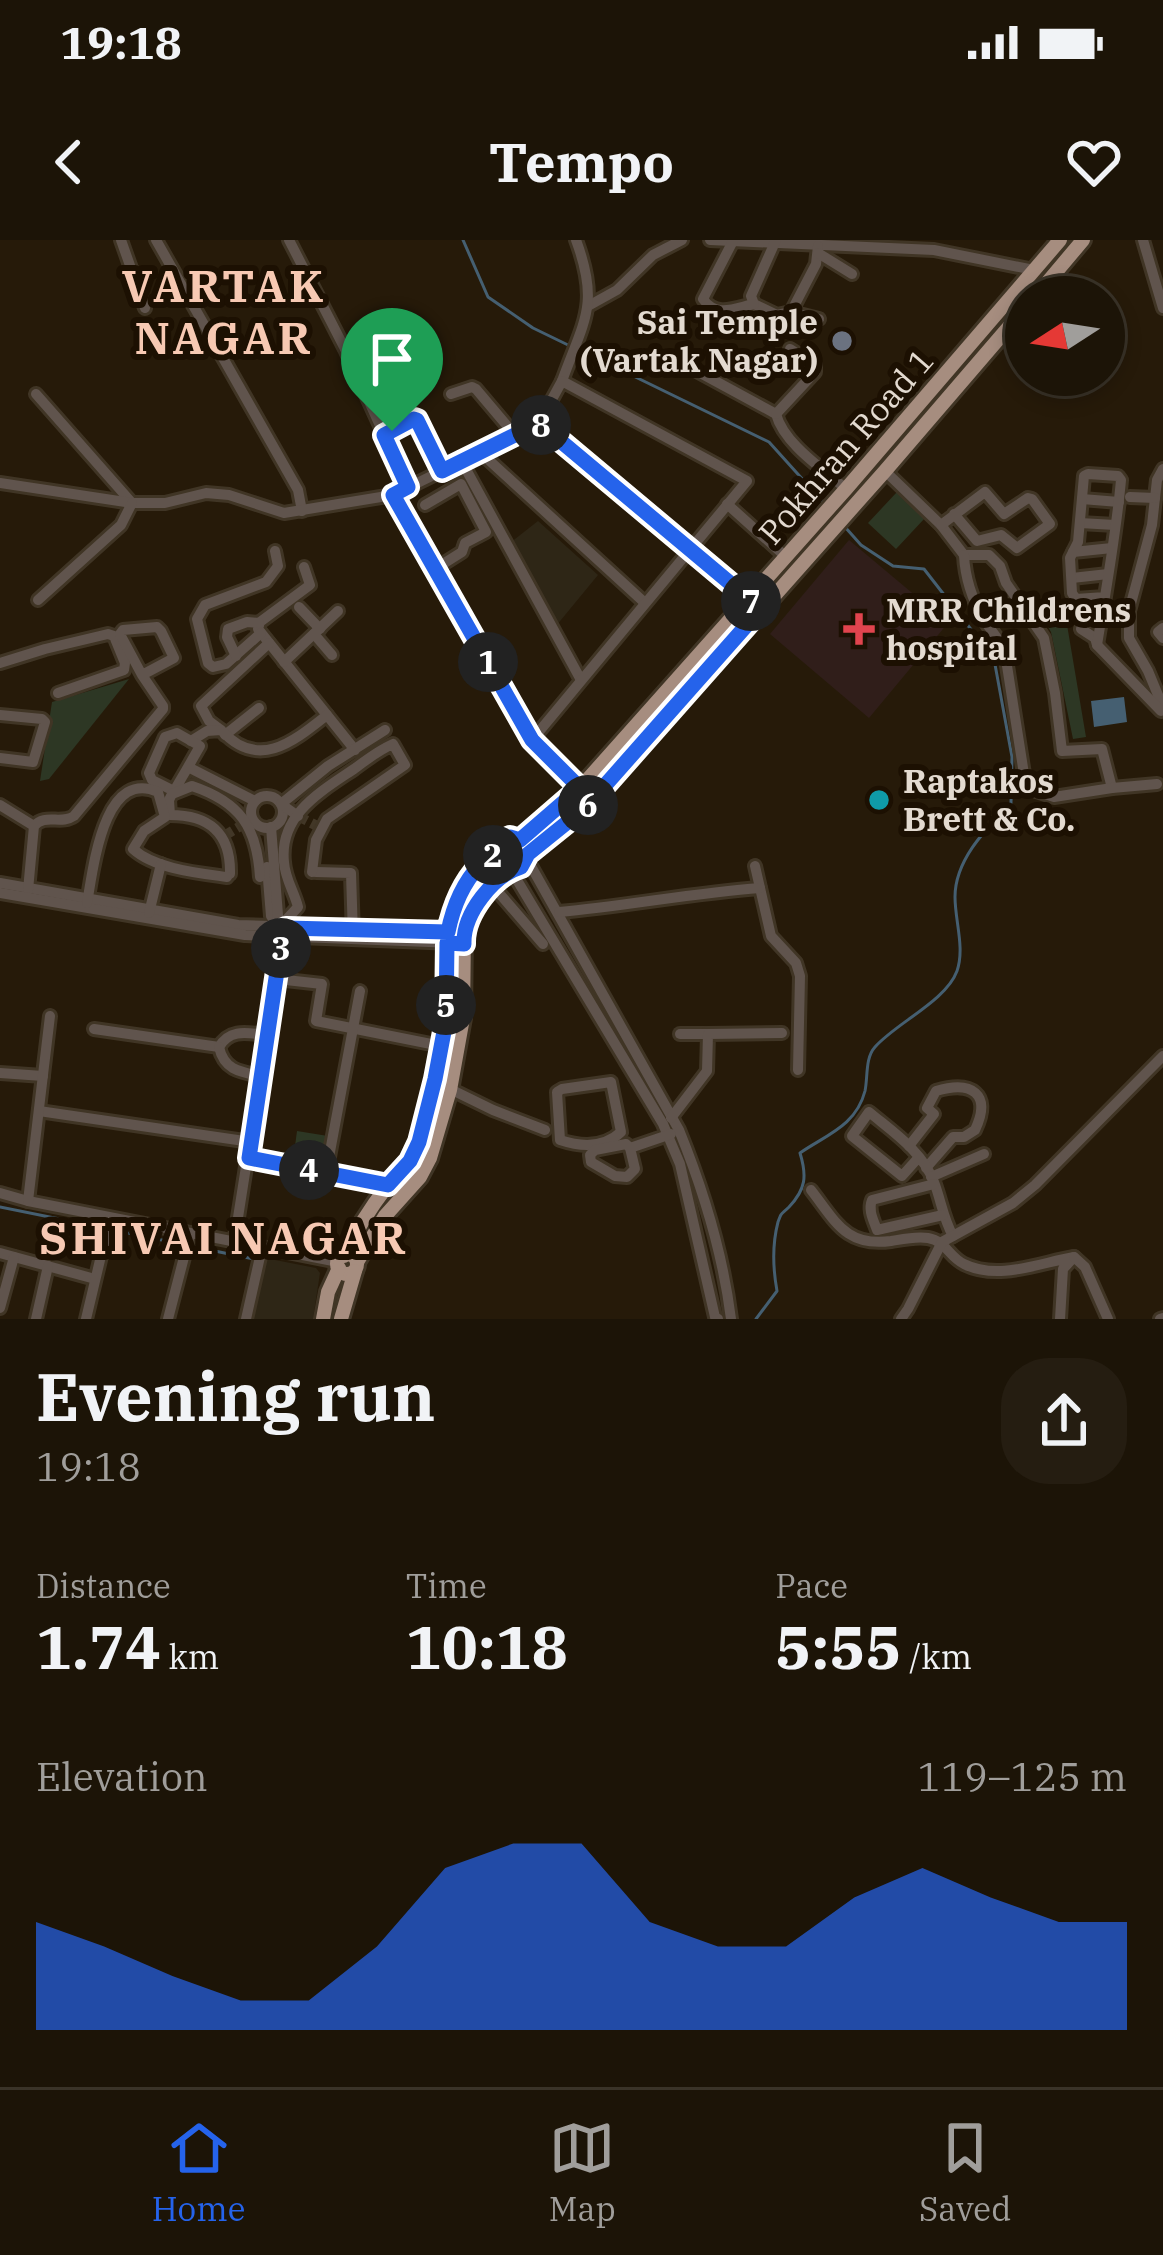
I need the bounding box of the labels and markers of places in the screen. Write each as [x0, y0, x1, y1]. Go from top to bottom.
place label: Sai Temple (Vartak Nagar) [580, 300, 818, 381]
pin [341, 308, 443, 431]
marker: Sai Temple (Vartak Nagar) [829, 328, 855, 354]
pin: 8 [511, 395, 571, 455]
pin: 7 [721, 571, 781, 631]
place label: MRR Childrens hospital [886, 588, 1131, 669]
marker: MRR Childrens hospital [843, 613, 875, 645]
pin: 1 [458, 632, 518, 692]
place label: Raptakos Brett & Co. [903, 759, 1075, 840]
pin: 6 [558, 775, 618, 835]
marker: Raptakos Brett & Co. [866, 787, 892, 813]
pin: 2 [463, 825, 523, 885]
pin: 3 [251, 918, 311, 978]
pin: 5 [416, 975, 476, 1035]
pin: 4 [279, 1140, 339, 1200]

